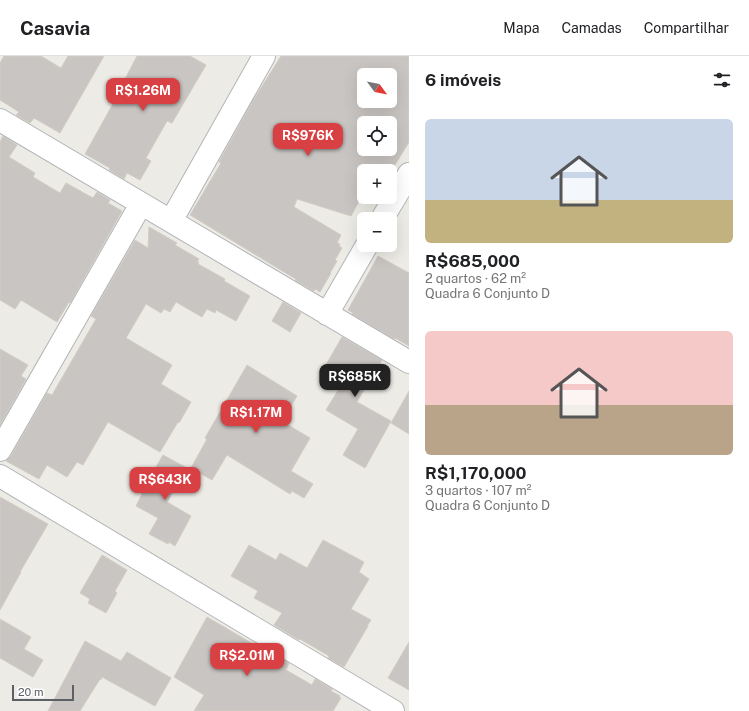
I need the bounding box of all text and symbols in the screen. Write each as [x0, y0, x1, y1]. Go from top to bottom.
text: Casavia [20, 17, 90, 39]
text: Mapa [503, 20, 539, 36]
text: Camadas [561, 20, 622, 36]
text: Compartilhar [644, 20, 729, 36]
north arrow [357, 68, 397, 108]
map controls [357, 68, 397, 252]
icon: filters [711, 69, 733, 91]
text: 6 imóveis [425, 70, 501, 90]
pin: R$1.26M [106, 78, 180, 112]
text: R$1.26M [115, 83, 171, 98]
button: locate [357, 116, 397, 156]
pin: R$976K [275, 123, 341, 157]
text: R$976K [282, 128, 334, 143]
icon: home [543, 145, 615, 217]
button: + [357, 164, 397, 204]
button: − [357, 212, 397, 252]
text: R$685,000 [425, 251, 520, 271]
text: 2 quartos · 62 m² [425, 271, 526, 286]
text: Quadra 6 Conjunto D [425, 286, 550, 301]
icon: home [543, 357, 615, 429]
pin: R$685K [322, 364, 388, 398]
text: R$685K [328, 369, 382, 384]
pin: R$1.17M [219, 400, 293, 434]
text: R$1.17M [230, 405, 282, 420]
text: R$1,170,000 [425, 463, 527, 483]
pin: R$643K [132, 467, 198, 501]
text: R$643K [139, 472, 191, 487]
text: 3 quartos · 107 m² [425, 483, 531, 498]
text: Quadra 6 Conjunto D [425, 498, 550, 513]
pin: R$2.01M [210, 643, 284, 677]
text: R$2.01M [219, 648, 275, 663]
scale bar [12, 683, 74, 702]
text: 20 m [18, 686, 43, 698]

